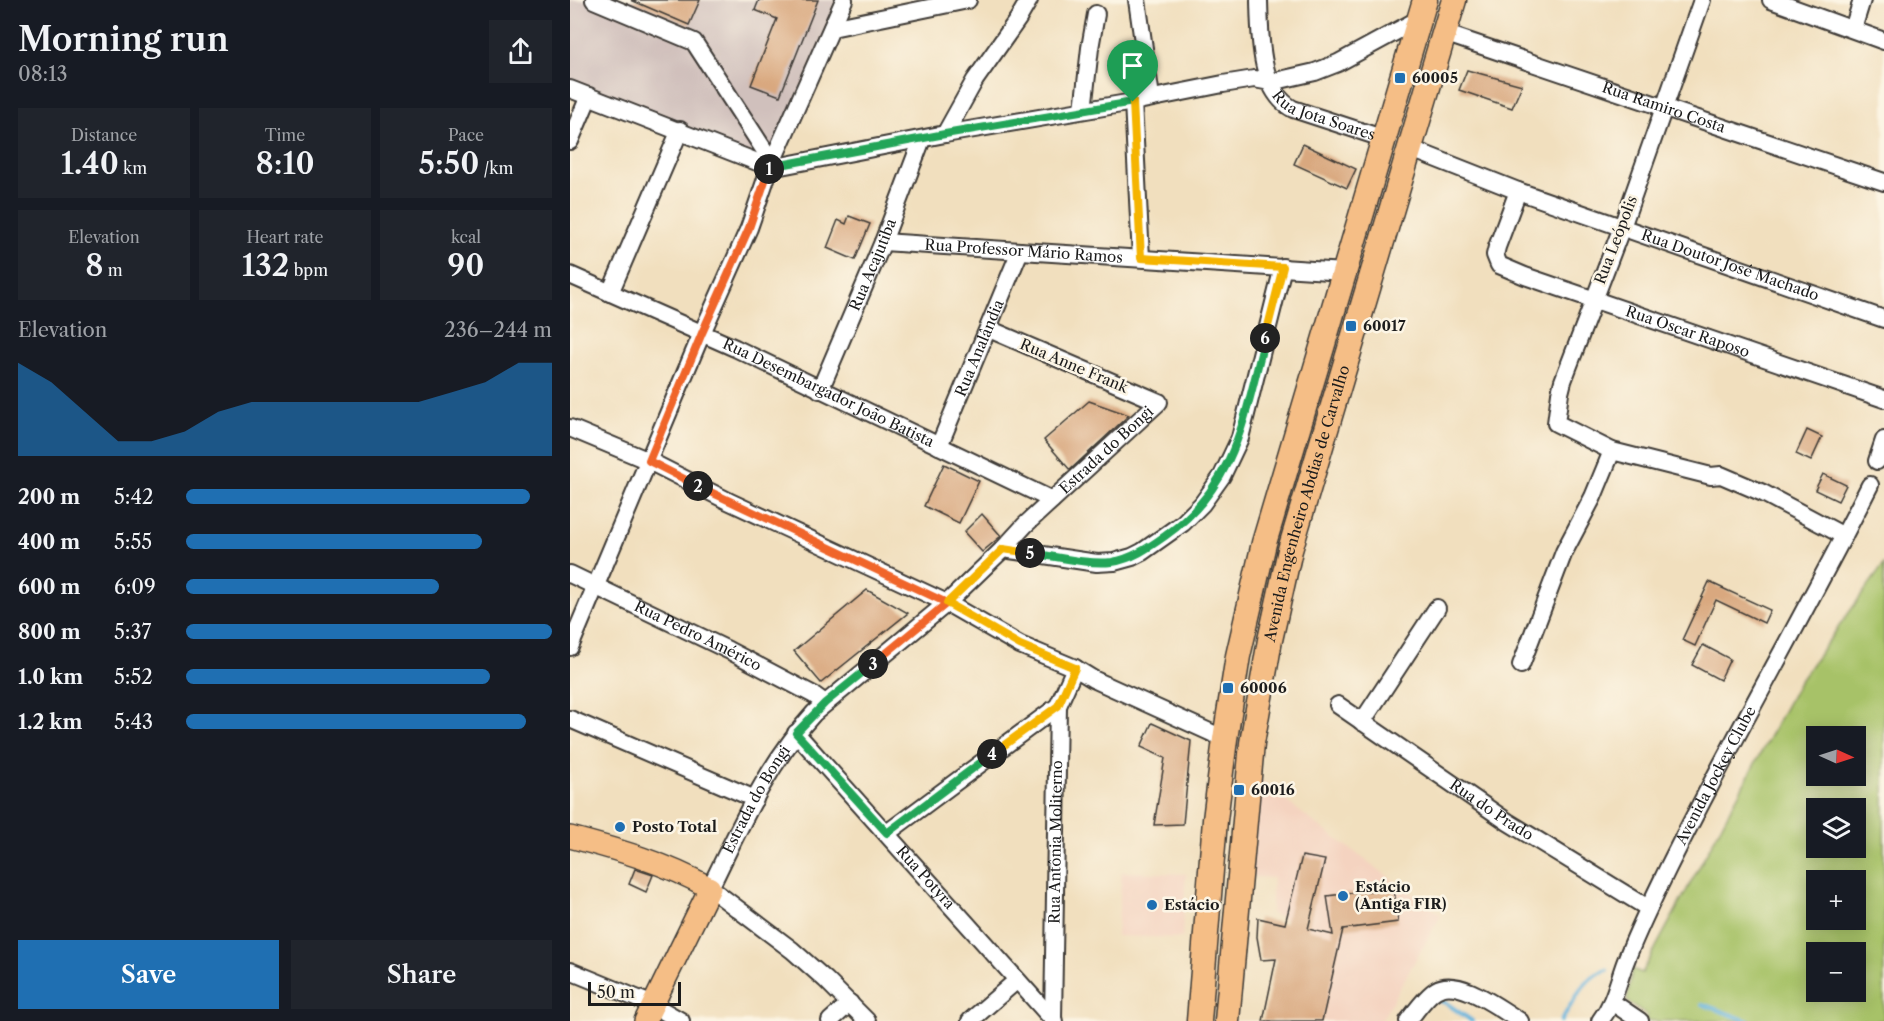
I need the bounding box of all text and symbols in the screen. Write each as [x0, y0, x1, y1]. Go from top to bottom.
text: Morning run [18, 19, 229, 60]
button: share [489, 20, 552, 83]
pin [1107, 40, 1158, 102]
icon: arrive [1116, 49, 1149, 82]
text: 08:13 [18, 62, 68, 86]
place label: 60005 [1412, 68, 1458, 87]
marker: 60005 [1393, 71, 1407, 85]
street label: Rua Ramiro Costa [1600, 77, 1728, 137]
street label: Rua Jota Soares [1268, 86, 1378, 144]
text: Distance [71, 125, 137, 145]
text: Time [265, 125, 305, 145]
text: Pace [448, 125, 484, 145]
text: 1.40 [61, 145, 119, 182]
text: 8:10 [255, 145, 315, 182]
text: 5:50 [419, 145, 479, 182]
pin: 1 [754, 154, 784, 184]
text: km [119, 158, 147, 178]
text: /km [479, 158, 513, 178]
text: 1 [765, 159, 773, 179]
street label: Rua Leópolis [1590, 193, 1641, 287]
street label: Rua Acajutiba [845, 216, 900, 314]
street label: Rua Doutor José Machado [1639, 225, 1822, 305]
text: Elevation [68, 227, 140, 247]
text: Heart rate [246, 227, 324, 247]
text: kcal [451, 227, 481, 247]
street label: Rua Professor Mário Ramos [924, 235, 1124, 267]
text: 8 [85, 247, 104, 284]
text: 132 [242, 247, 289, 284]
text: 90 [448, 247, 484, 284]
text: m [104, 260, 123, 280]
text: bpm [289, 260, 328, 280]
street label: Rua Analândia [951, 297, 1008, 399]
street label: Rua Oscar Raposo [1623, 301, 1752, 361]
place label: 60017 [1363, 316, 1406, 335]
text: Elevation [18, 318, 107, 342]
text: 236–244 m [444, 318, 552, 342]
marker: 60017 [1344, 319, 1358, 333]
pin: 6 [1250, 323, 1280, 353]
text: 6 [1260, 328, 1270, 348]
street label: Rua Desembargador João Batista [720, 334, 938, 451]
street label: Rua Anne Frank [1017, 334, 1132, 397]
street label: Avenida Engenheiro Abdias de Carvalho [1260, 363, 1354, 645]
street label: Estrada do Bongi [1055, 402, 1157, 498]
pin: 2 [683, 471, 713, 501]
text: 2 [693, 476, 703, 496]
text: 200 m [18, 485, 80, 509]
text: 5:42 [114, 485, 154, 509]
text: 400 m [18, 530, 80, 554]
text: 5:55 [114, 530, 152, 554]
pin: 5 [1015, 538, 1045, 568]
text: 5 [1026, 543, 1034, 563]
text: 600 m [18, 575, 80, 599]
text: 6:09 [114, 575, 156, 599]
street label: Rua Pedro Américo [631, 596, 765, 675]
text: 800 m [18, 620, 81, 644]
text: 5:37 [114, 620, 151, 644]
pin: 3 [858, 649, 888, 679]
text: 3 [868, 654, 878, 674]
text: 1.0 km [18, 665, 83, 689]
text: 5:52 [114, 665, 153, 689]
place label: 60006 [1240, 678, 1287, 697]
marker: 60006 [1221, 681, 1235, 695]
street label: Avenida Jockey Clube [1671, 703, 1760, 849]
text: 1.2 km [18, 710, 82, 734]
text: 5:43 [114, 710, 153, 734]
north arrow [1806, 726, 1866, 786]
map controls [1806, 726, 1866, 1002]
pin: 4 [977, 739, 1007, 769]
street label: Estrada do Bongi [718, 741, 794, 856]
text: 4 [987, 744, 997, 764]
street label: Rua Antônia Moliterno [1045, 760, 1066, 924]
street label: Rua do Prado [1446, 775, 1537, 844]
place label: 60016 [1251, 780, 1295, 799]
marker: 60016 [1232, 783, 1246, 797]
button: layers [1806, 798, 1866, 858]
place label: Posto Total [632, 817, 717, 836]
marker: Posto Total [613, 820, 627, 834]
street label: Rua Potyra [893, 842, 959, 913]
button: + [1806, 870, 1866, 930]
place label: Estácio (Antiga FIR) [1355, 877, 1447, 913]
marker: Estácio (Antiga FIR) [1336, 889, 1350, 903]
place label: Estácio [1164, 895, 1220, 914]
marker: Estácio [1145, 898, 1159, 912]
button: Save [18, 940, 279, 1009]
button: Share [291, 940, 552, 1009]
button: − [1806, 942, 1866, 1002]
scale bar [588, 979, 681, 1006]
text: 50 m [597, 982, 635, 1002]

